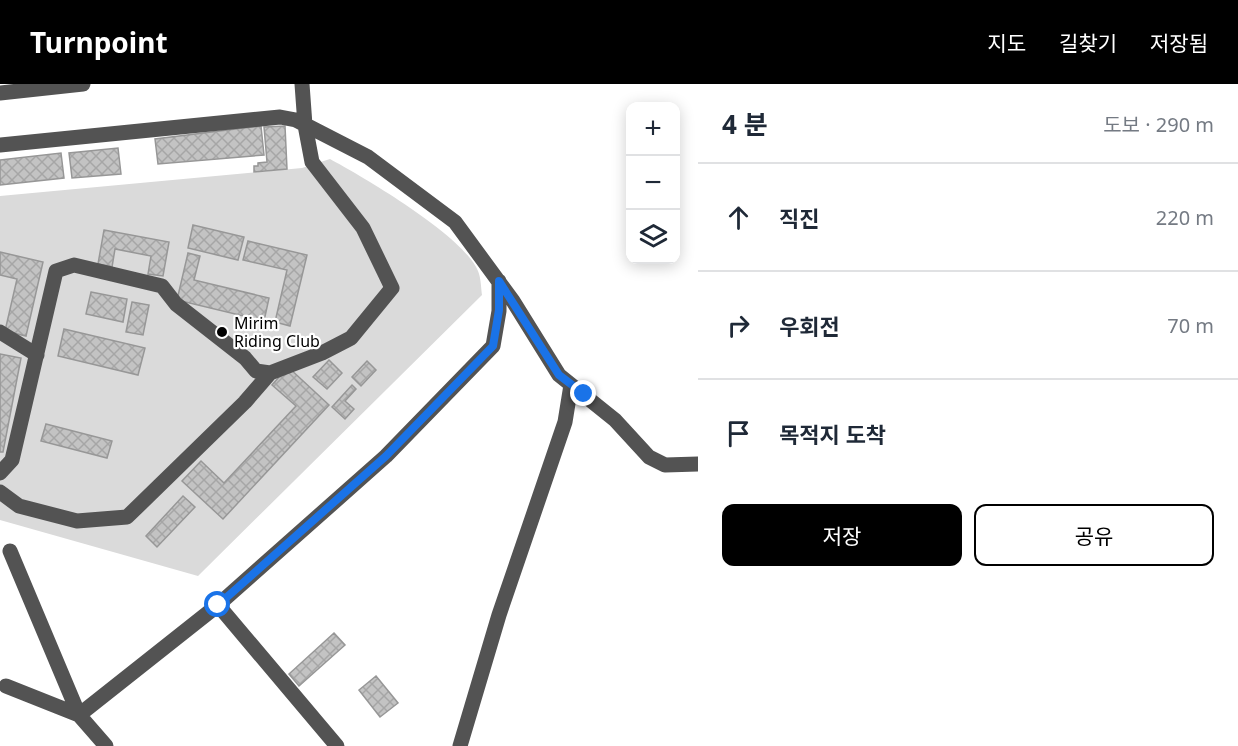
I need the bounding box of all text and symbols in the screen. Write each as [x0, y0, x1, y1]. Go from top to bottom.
text: Turnpoint [30, 23, 168, 61]
text: 지도 [987, 29, 1026, 57]
text: 길찾기 [1059, 29, 1117, 57]
text: 저장됨 [1150, 29, 1208, 57]
map controls [626, 102, 680, 264]
button: + [626, 102, 680, 156]
text: 4 분 [722, 106, 768, 142]
text: 도보 · 290 m [1103, 111, 1214, 138]
button: − [626, 156, 680, 210]
icon: ahead [722, 201, 755, 234]
text: 직진 [779, 203, 819, 233]
text: 220 m [1156, 204, 1214, 231]
button: layers [626, 210, 680, 264]
icon: right [722, 309, 755, 342]
text: 우회전 [779, 311, 840, 341]
place label: Mirim Riding Club [234, 312, 320, 352]
text: 70 m [1167, 312, 1214, 339]
marker: Mirim Riding Club [215, 325, 229, 339]
route end [570, 380, 596, 406]
icon: arrive [722, 417, 755, 450]
text: 목적지 도착 [779, 419, 886, 449]
button: 저장 [722, 504, 962, 566]
button: 공유 [974, 504, 1214, 566]
route start [204, 591, 230, 617]

